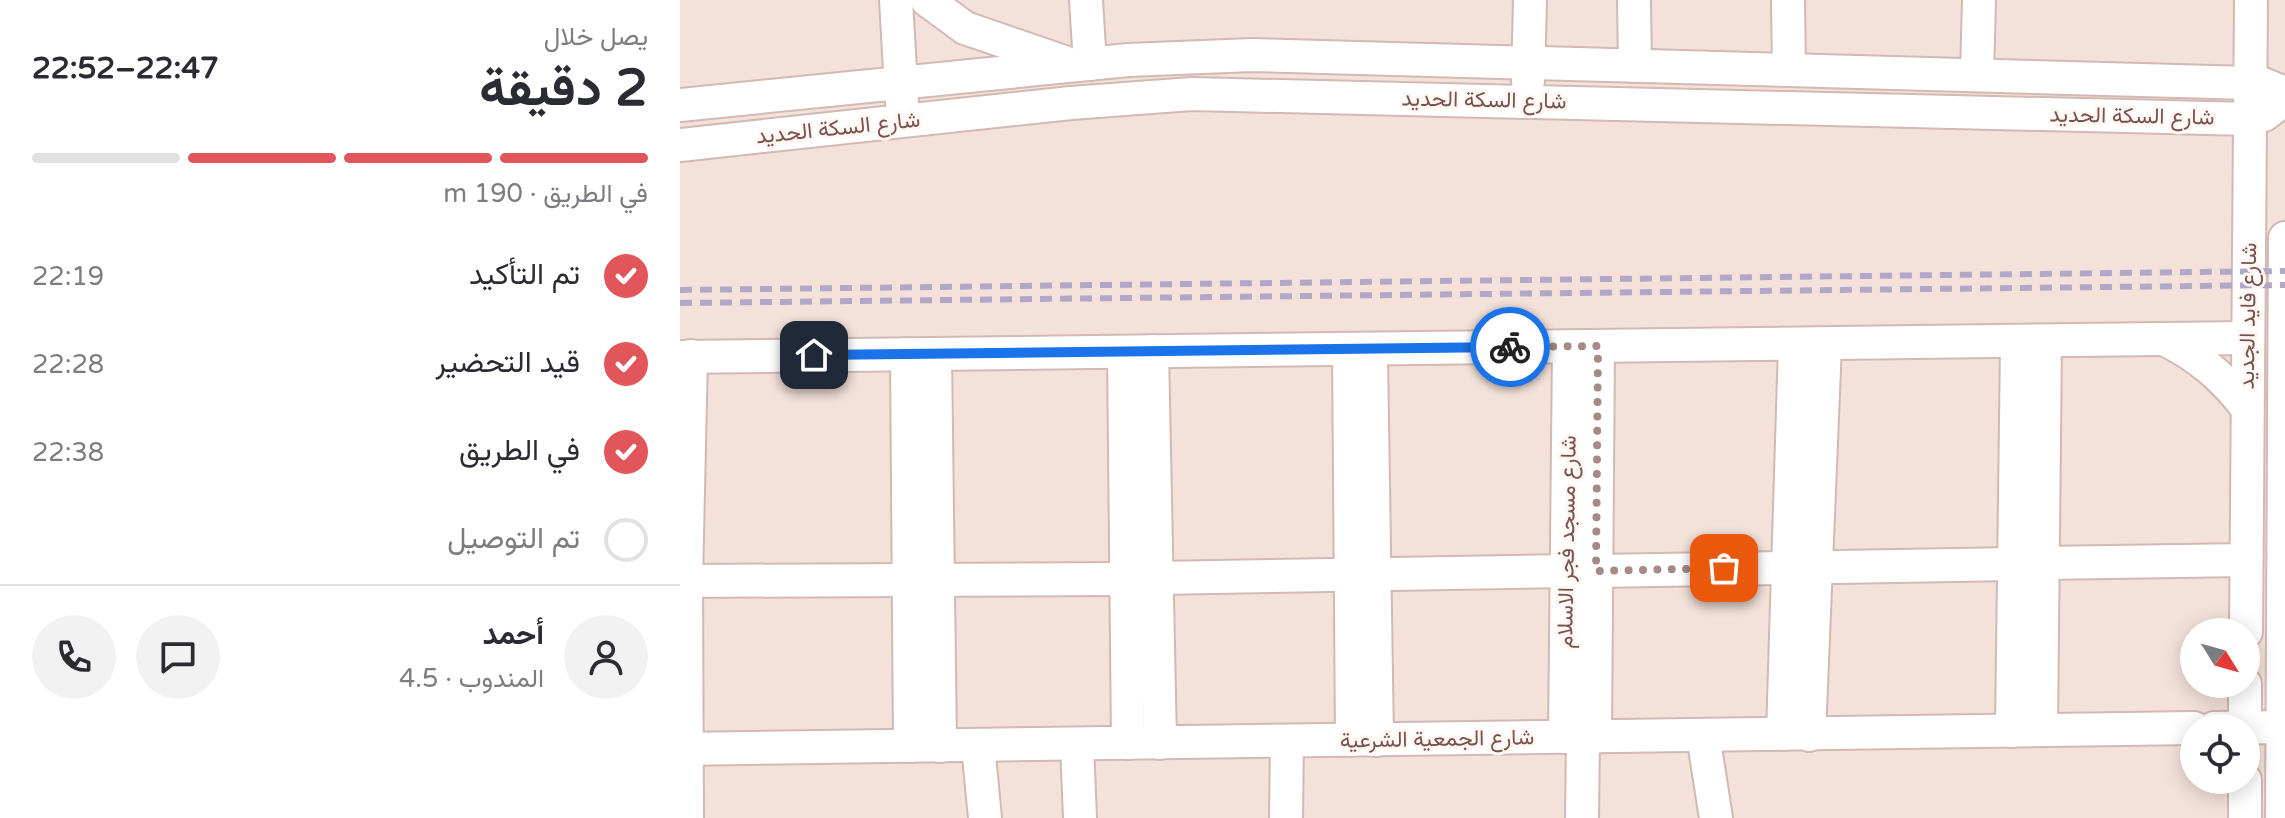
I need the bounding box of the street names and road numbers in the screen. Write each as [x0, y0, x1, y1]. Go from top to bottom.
street label: شارع السكة الحديد [1401, 86, 1567, 115]
street label: شارع السكة الحديد [2049, 102, 2215, 131]
street label: شارع السكة الحديد [755, 106, 922, 151]
street label: شارع فايد الجديد [2234, 242, 2263, 390]
street label: شارع مسجد فجر الاسلام [1552, 435, 1583, 649]
street label: شارع الجمعية الشرعية [1340, 724, 1534, 755]

